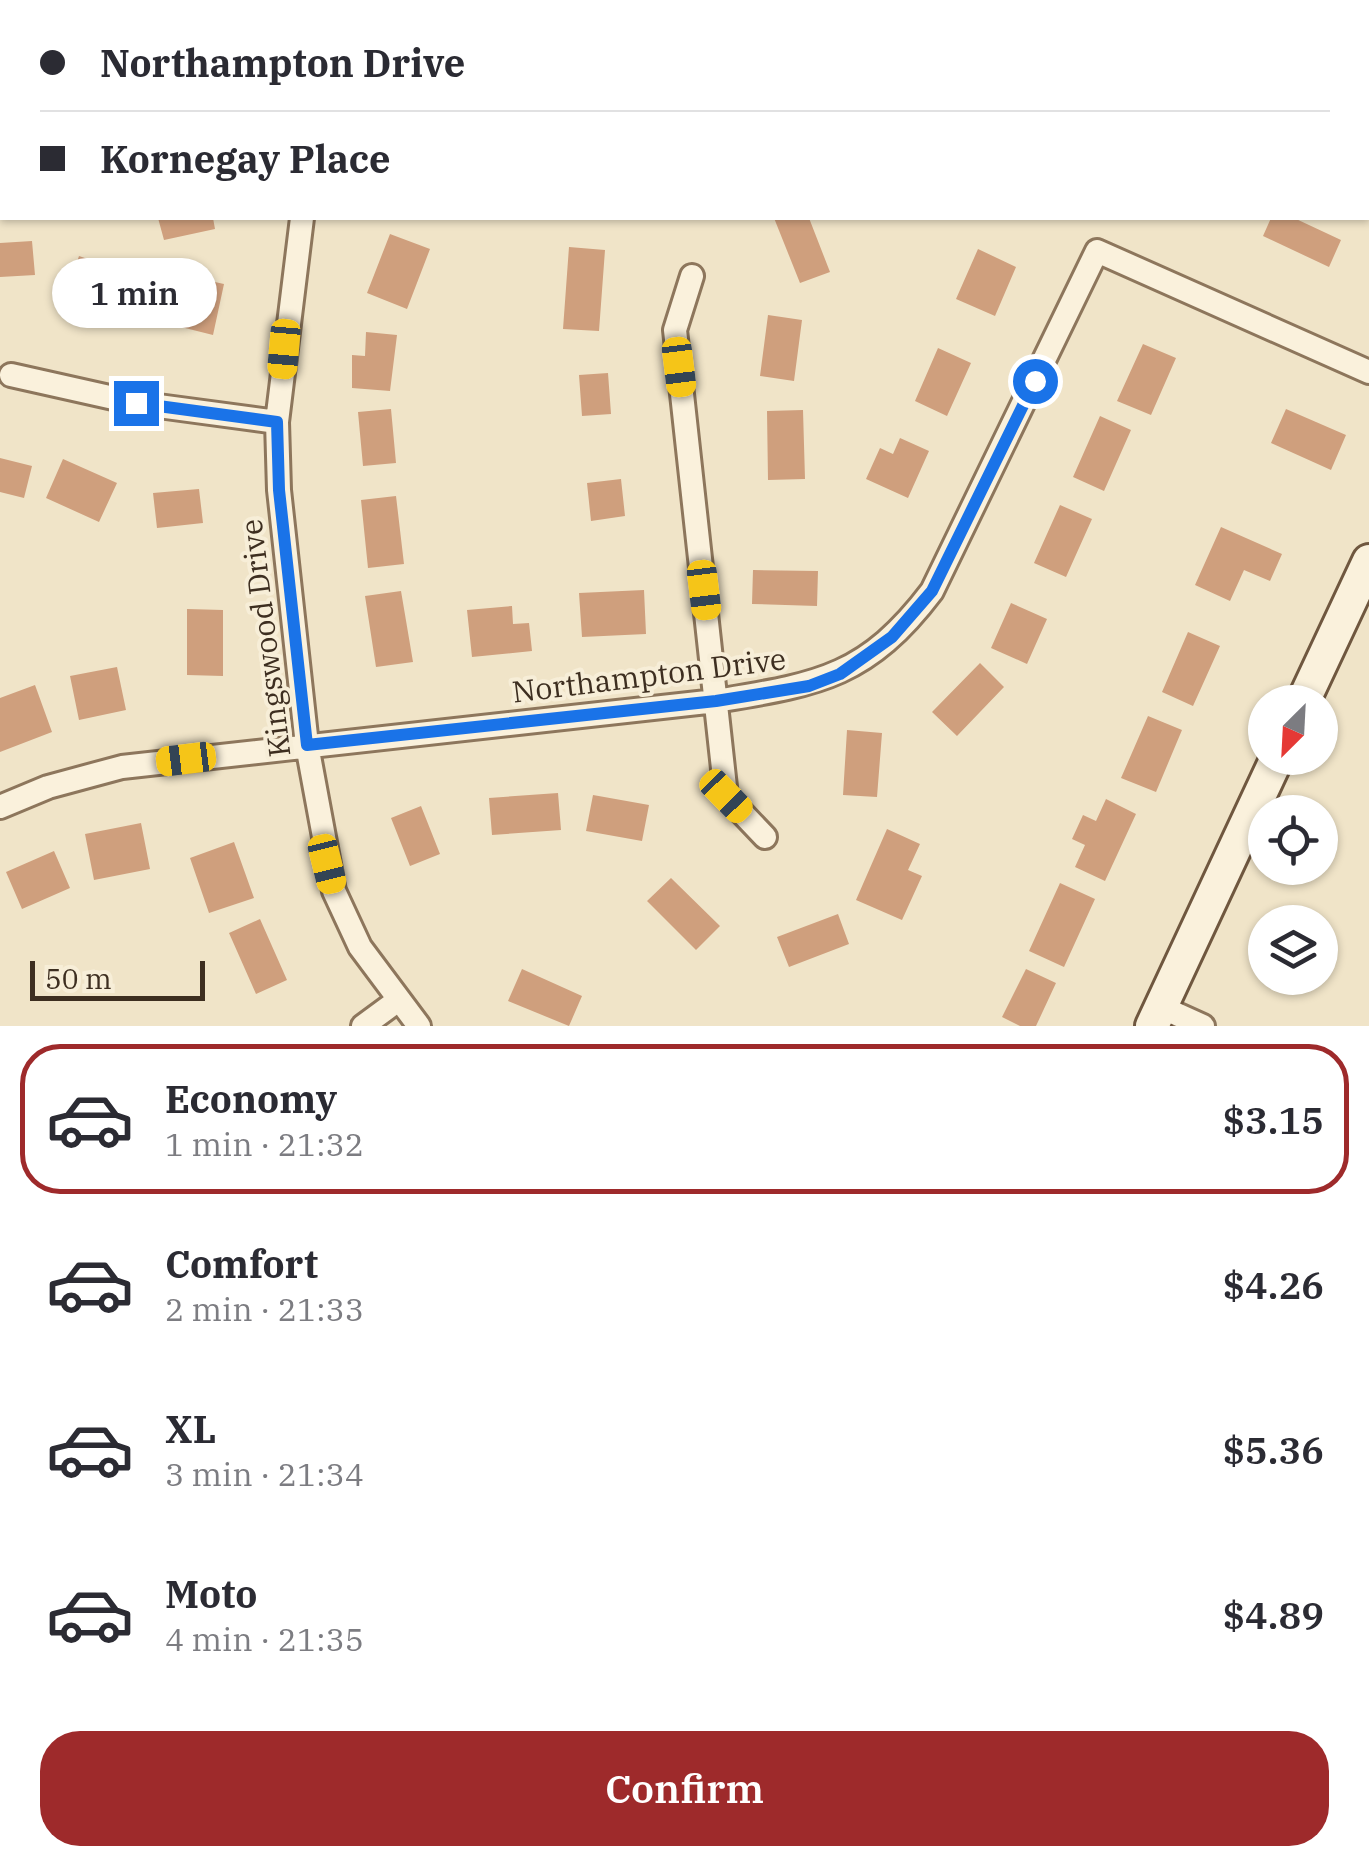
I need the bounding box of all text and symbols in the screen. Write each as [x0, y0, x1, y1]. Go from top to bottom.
text: Northampton Drive [100, 38, 465, 87]
text: Kornegay Place [100, 134, 391, 183]
callout: 1 min [54, 258, 218, 328]
text: 1 min [90, 272, 179, 314]
car [266, 318, 302, 380]
car [660, 335, 698, 399]
route start [1013, 359, 1058, 404]
route end [114, 381, 159, 426]
street label: Kingswood Drive [231, 517, 298, 759]
car [685, 558, 723, 622]
street label: Northampton Drive [510, 638, 788, 711]
north arrow [1248, 685, 1338, 775]
map controls [1248, 685, 1338, 995]
car [154, 740, 218, 778]
car [694, 764, 758, 828]
button: locate [1248, 795, 1338, 885]
car [305, 831, 349, 897]
button: layers [1248, 905, 1338, 995]
scale bar [30, 956, 205, 1000]
text: 50 m [45, 960, 112, 997]
icon: car [45, 1074, 135, 1164]
text: Economy [165, 1074, 337, 1123]
text: $3.15 [1222, 1095, 1324, 1144]
text: 1 min · 21:32 [165, 1123, 364, 1165]
icon: car [45, 1239, 135, 1329]
text: Comfort [165, 1239, 318, 1288]
text: $4.26 [1222, 1260, 1324, 1309]
text: 2 min · 21:33 [165, 1288, 364, 1330]
icon: car [45, 1404, 135, 1494]
text: XL [165, 1404, 216, 1453]
text: $5.36 [1222, 1425, 1324, 1474]
text: 3 min · 21:34 [165, 1453, 364, 1495]
icon: car [45, 1569, 135, 1659]
text: Moto [165, 1569, 257, 1618]
text: $4.89 [1222, 1590, 1324, 1639]
text: 4 min · 21:35 [165, 1618, 364, 1660]
button: Confirm [40, 1731, 1329, 1846]

